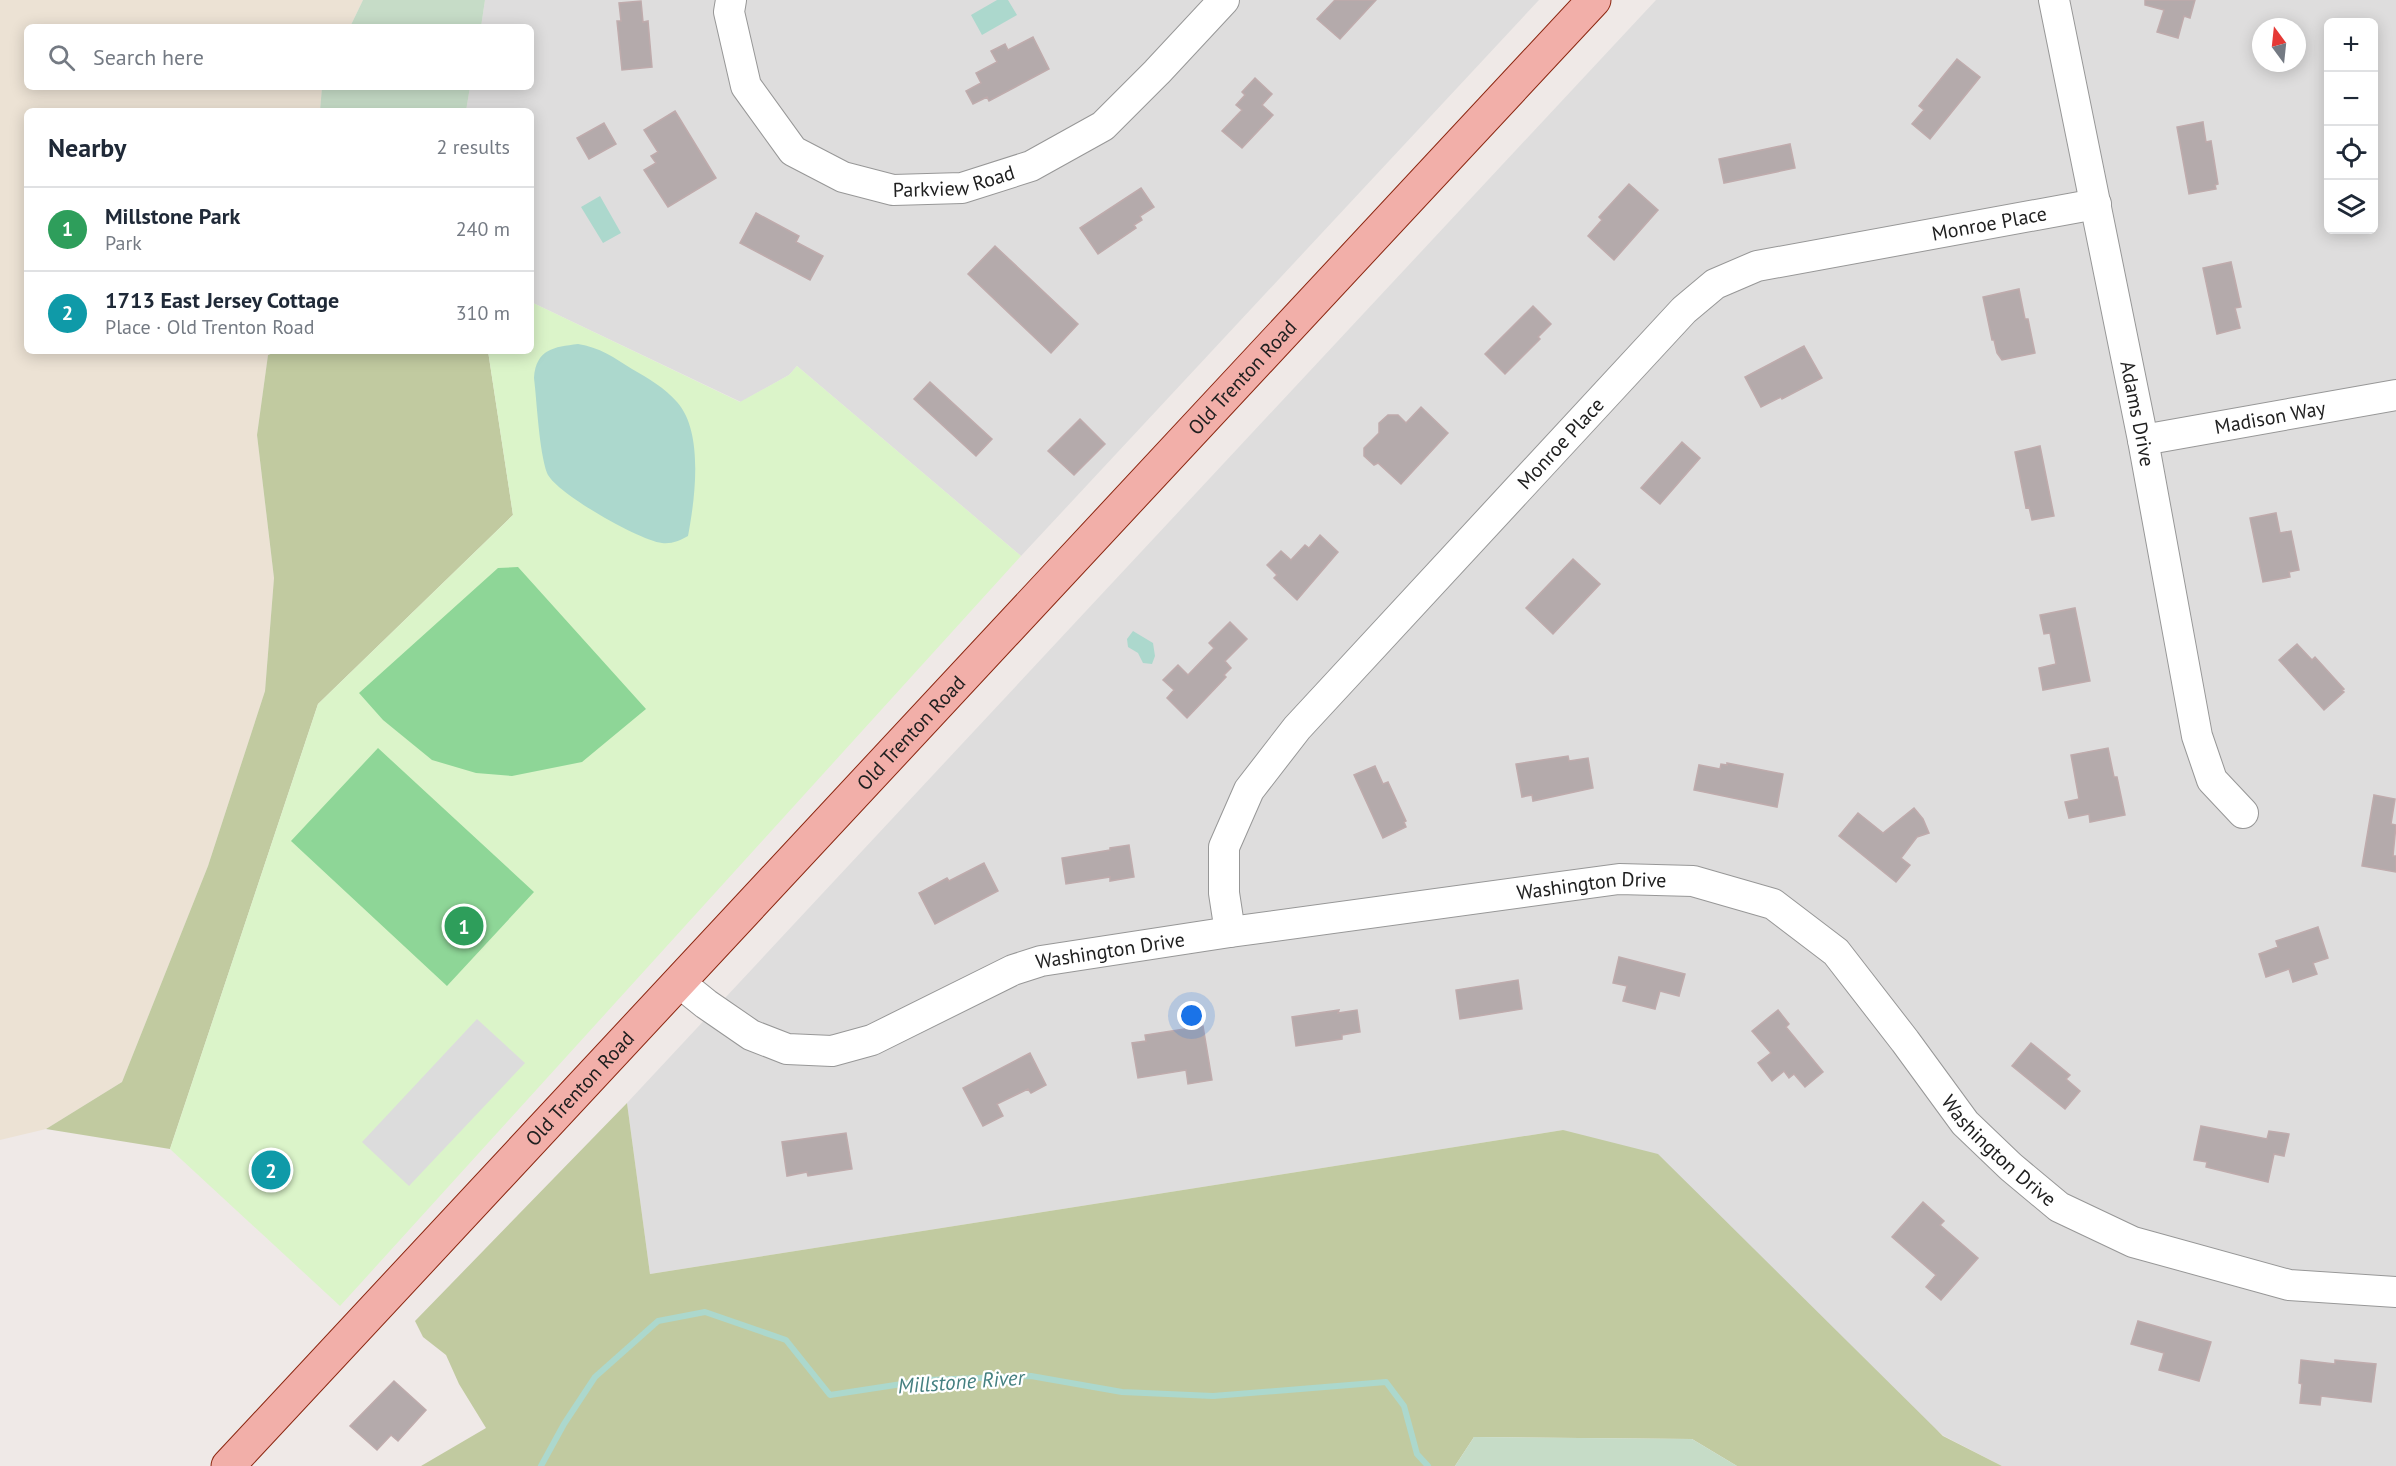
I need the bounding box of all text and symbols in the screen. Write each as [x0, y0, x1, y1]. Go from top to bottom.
north arrow [2252, 18, 2306, 72]
map controls [2324, 18, 2378, 234]
button: + [2324, 18, 2378, 72]
search box [24, 24, 534, 90]
icon: search [45, 41, 78, 74]
text: Search here [93, 43, 204, 71]
button: − [2324, 72, 2378, 126]
button: locate [2324, 126, 2378, 180]
text: Nearby [48, 131, 126, 164]
text: 2 results [437, 134, 510, 160]
street label: Parkview Road [893, 159, 1018, 203]
button: layers [2324, 180, 2378, 234]
street label: Monroe Place [1930, 200, 2049, 247]
text: Millstone Park [105, 202, 240, 230]
text: 1 [62, 216, 73, 242]
text: 240 m [456, 216, 510, 242]
text: Park [105, 230, 142, 256]
text: 1713 East Jersey Cottage [105, 286, 339, 314]
text: 2 [62, 300, 73, 326]
text: 310 m [456, 300, 510, 326]
text: Place · Old Trenton Road [105, 314, 314, 340]
street label: Old Trenton Road [1182, 314, 1302, 440]
street label: Adams Drive [2114, 358, 2161, 469]
street label: Monroe Place [1511, 392, 1610, 495]
street label: Madison Way [2213, 395, 2328, 440]
street label: Old Trenton Road [851, 670, 971, 796]
street label: Washington Drive [1515, 866, 1667, 906]
pin: 1 [444, 904, 484, 948]
street label: Washington Drive [1034, 926, 1187, 975]
your location [1177, 1001, 1206, 1030]
street label: Old Trenton Road [520, 1026, 640, 1151]
street label: Washington Drive [1936, 1090, 2062, 1212]
pin: 2 [252, 1148, 290, 1192]
water label: Millstone River [897, 1363, 1027, 1399]

